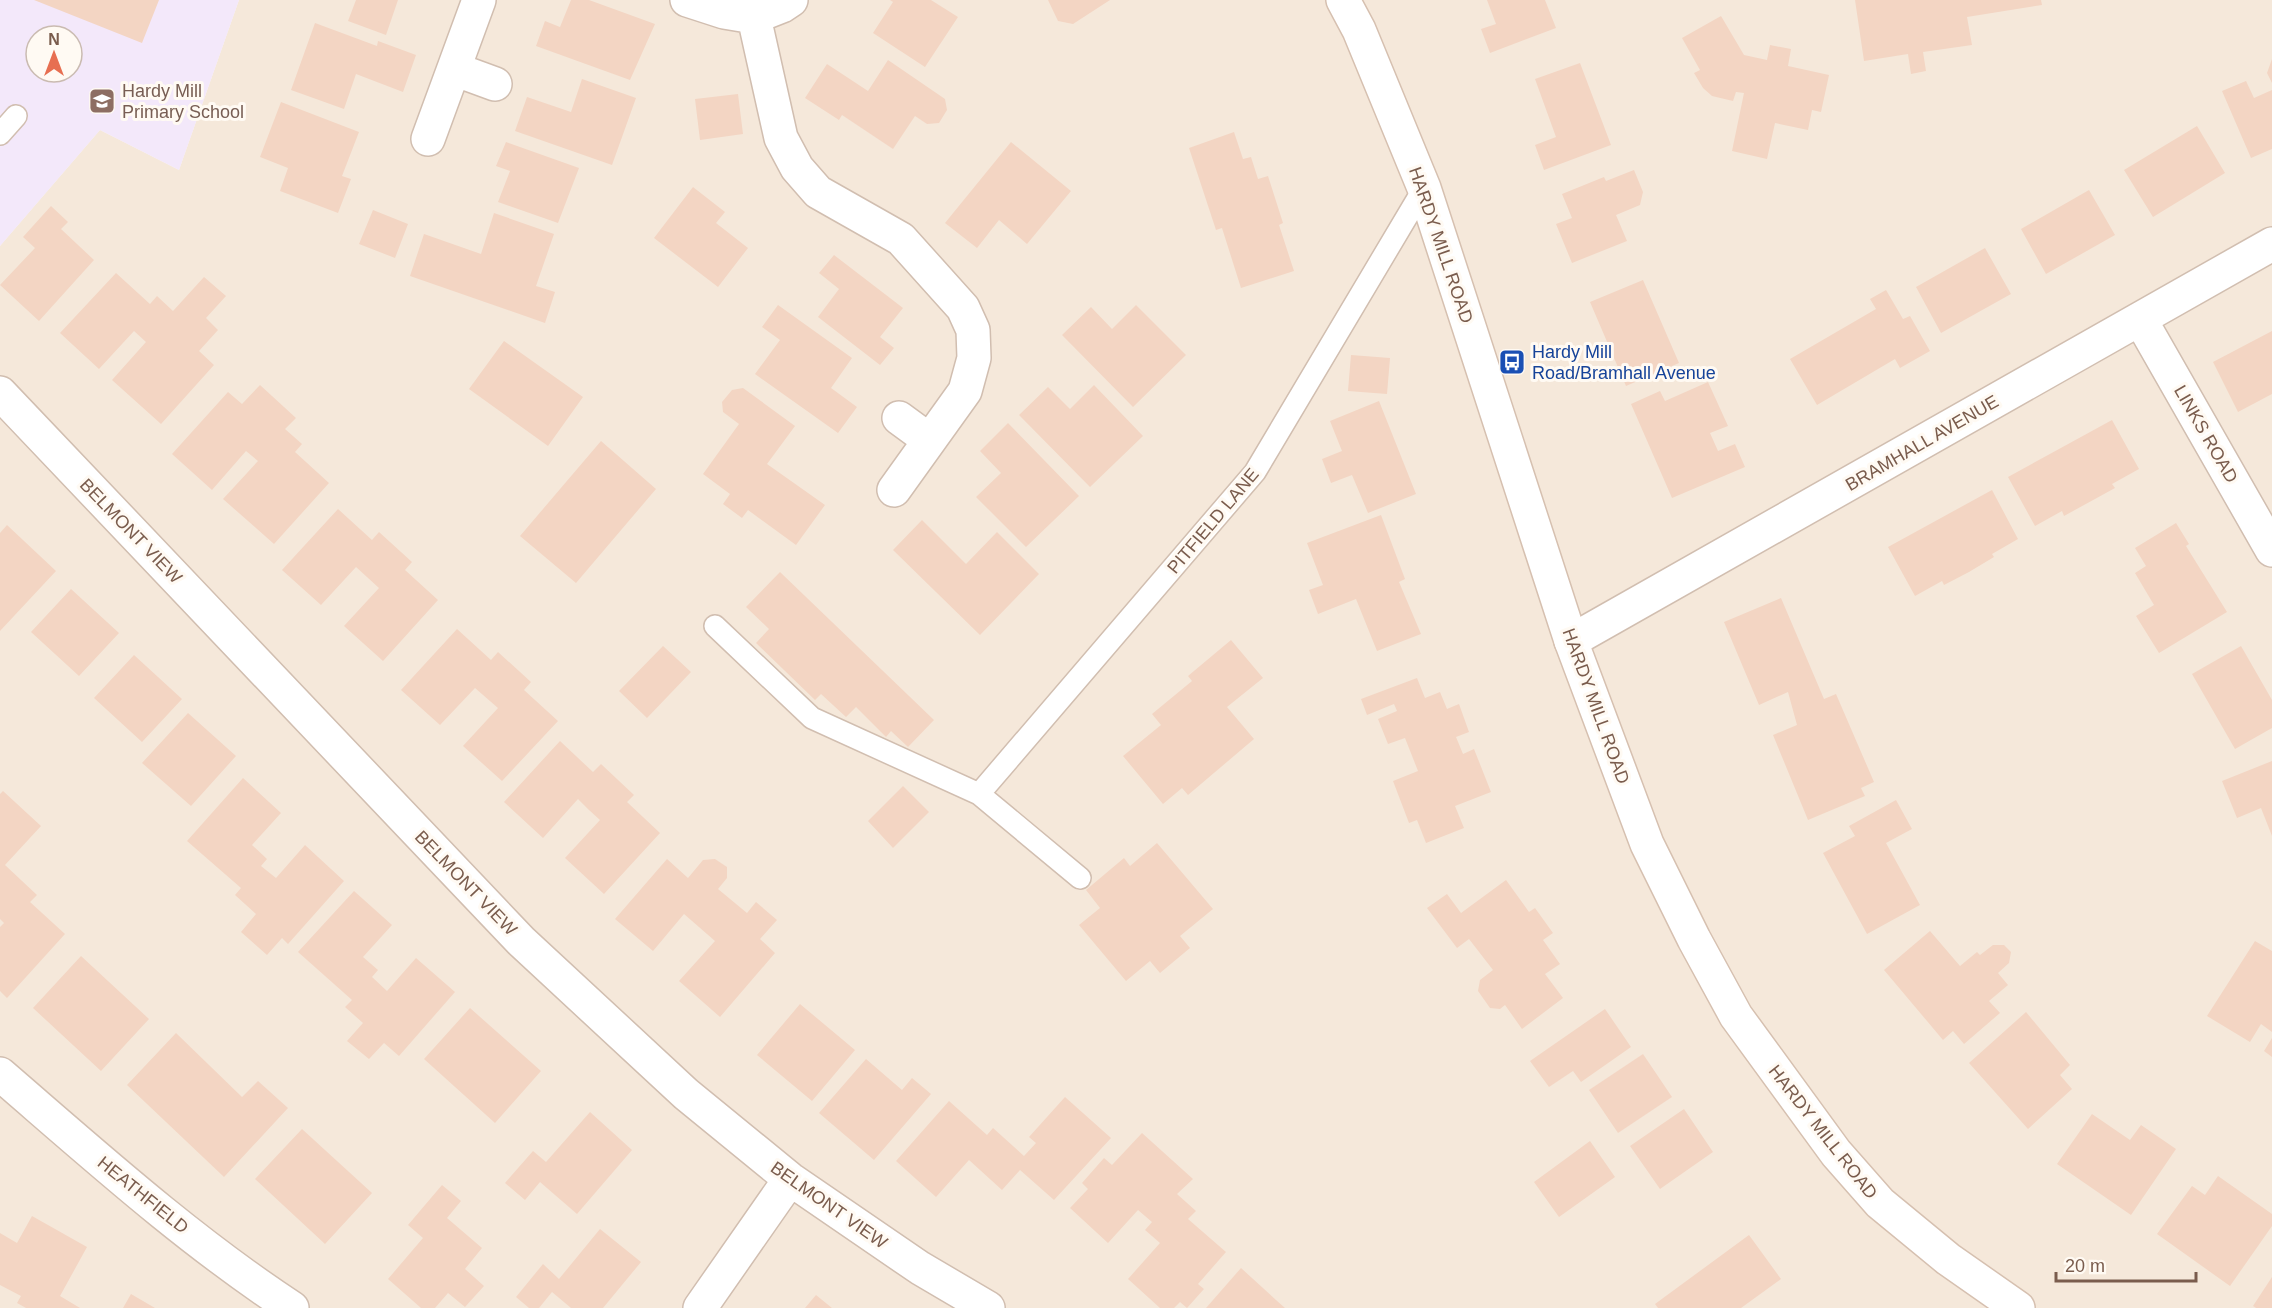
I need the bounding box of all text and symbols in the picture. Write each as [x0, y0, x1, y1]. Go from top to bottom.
north arrow [24, 24, 84, 84]
text: N [48, 31, 60, 48]
place label: Hardy Mill Primary School [122, 81, 244, 122]
school or university icon: Hardy Mill Primary School [87, 86, 117, 116]
street label: HARDY MILL ROAD [1405, 164, 1477, 326]
place label: Hardy Mill Road/Bramhall Avenue [1532, 342, 1716, 383]
bus stop icon: Hardy Mill Road/Bramhall Avenue [1497, 347, 1527, 377]
street label: LINKS ROAD [2170, 382, 2242, 486]
street label: BRAMHALL AVENUE [1842, 391, 2002, 495]
street label: PITFIELD LANE [1163, 464, 1263, 578]
street label: BELMONT VIEW [76, 475, 186, 587]
street label: HARDY MILL ROAD [1559, 626, 1633, 786]
street label: BELMONT VIEW [411, 827, 521, 939]
street label: HARDY MILL ROAD [1765, 1061, 1881, 1203]
street label: HEATHFIELD [94, 1152, 192, 1238]
street label: BELMONT VIEW [767, 1157, 891, 1253]
scale bar [2056, 1245, 2196, 1283]
text: 20 m [2065, 1256, 2105, 1276]

